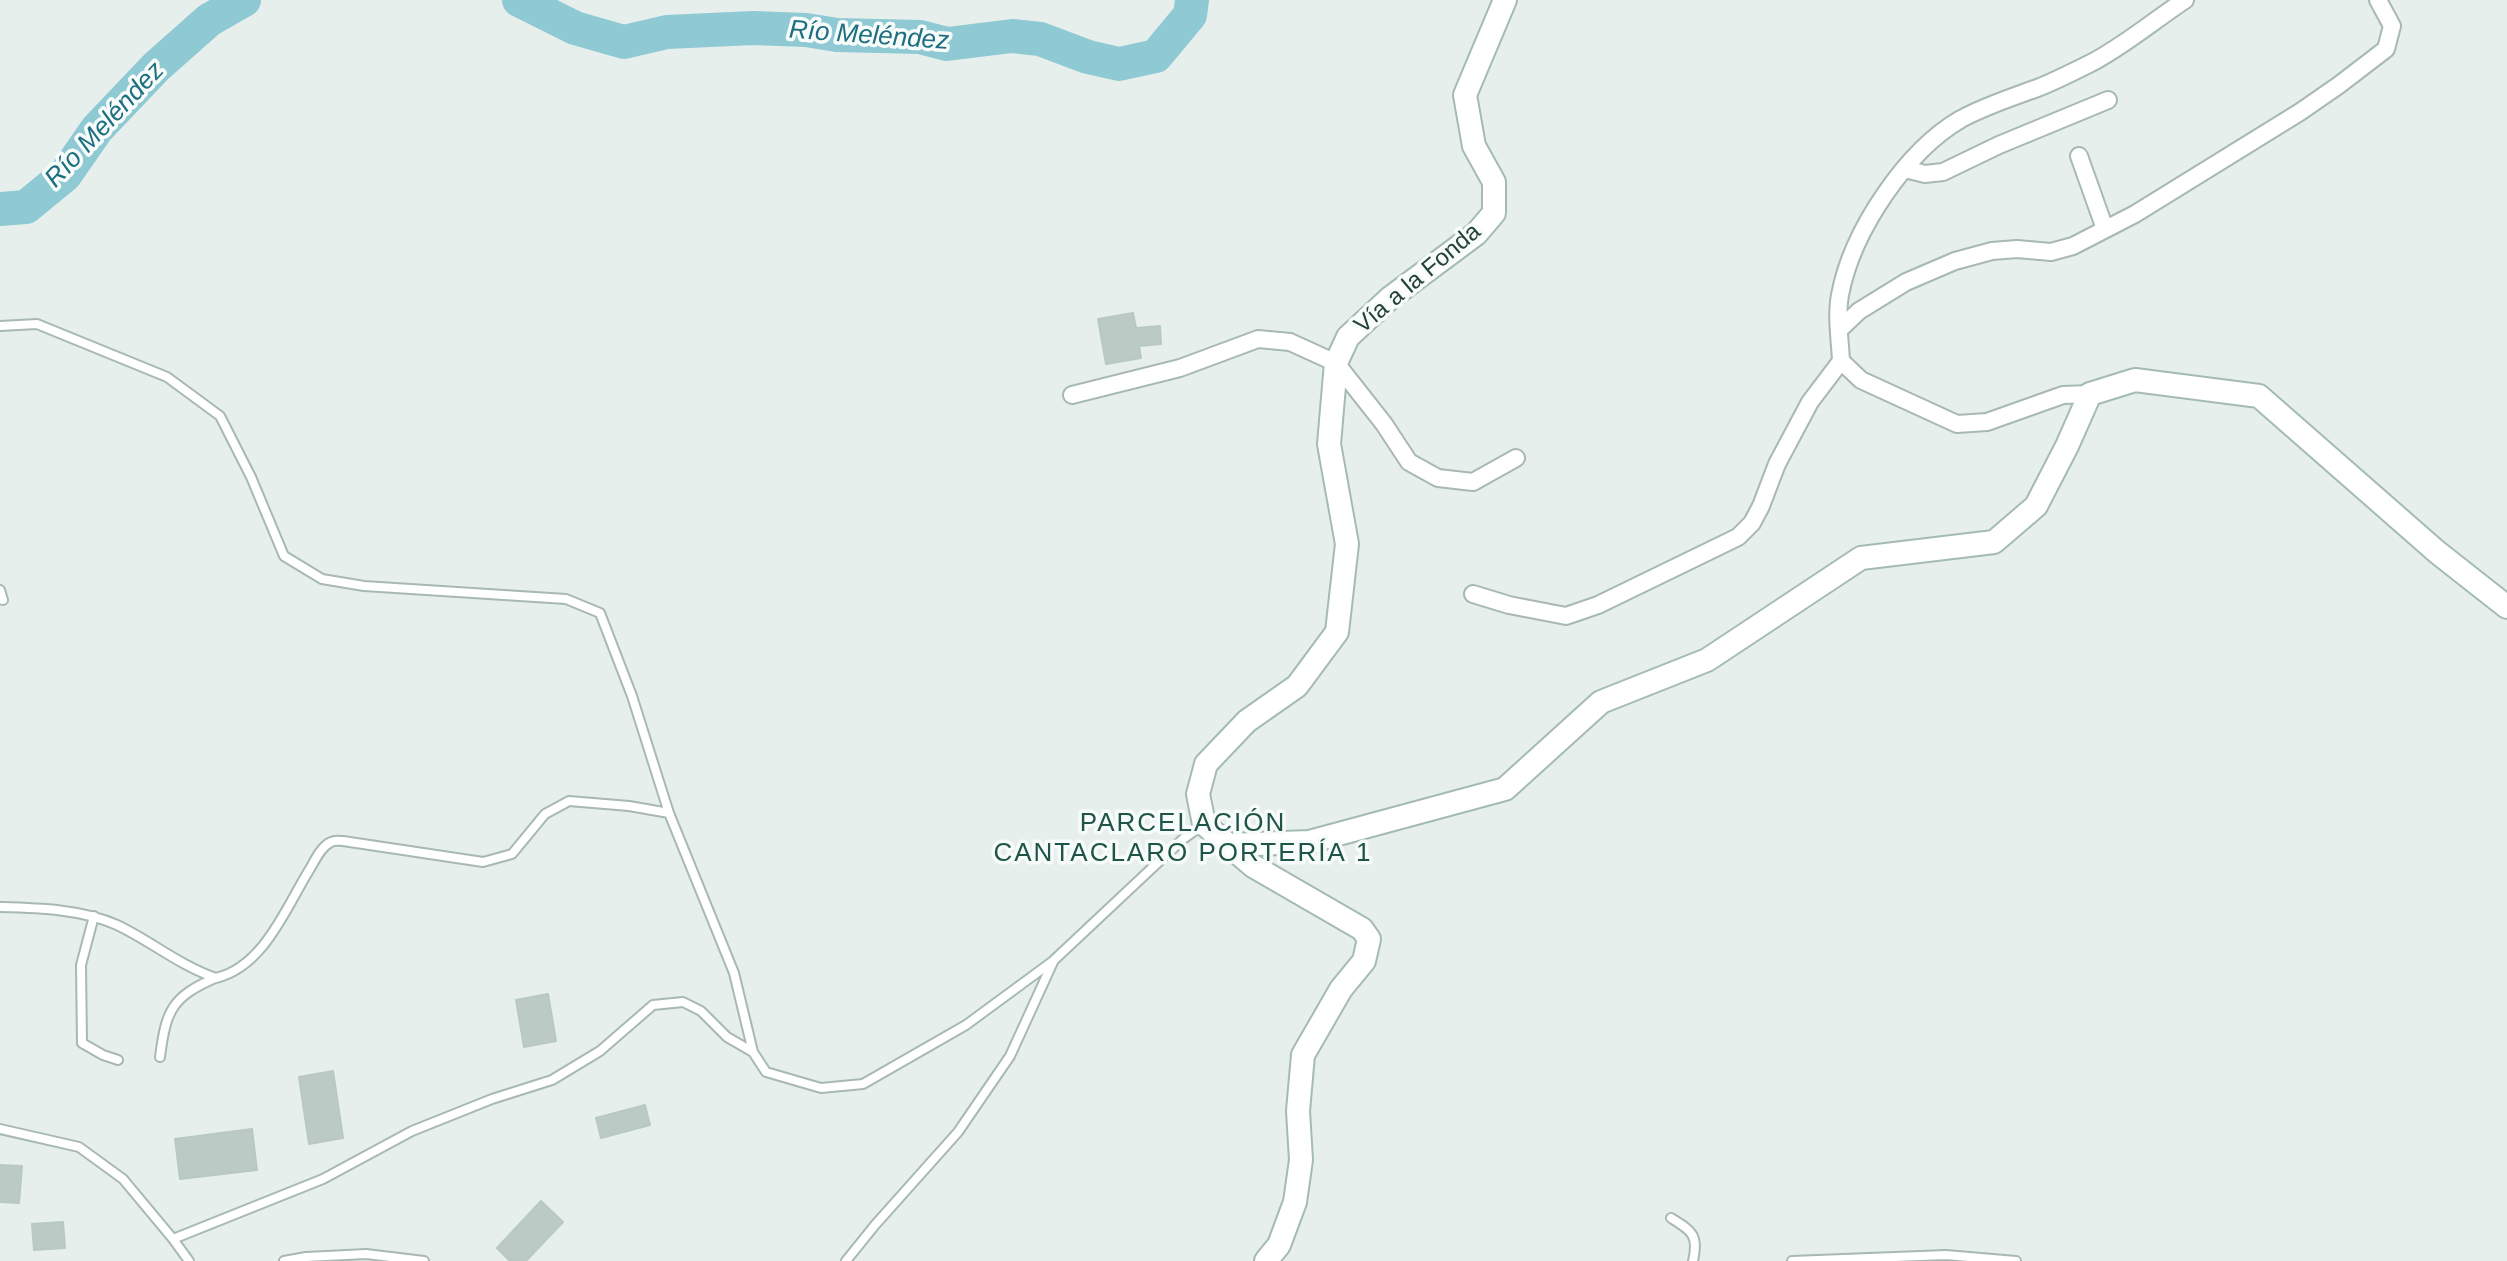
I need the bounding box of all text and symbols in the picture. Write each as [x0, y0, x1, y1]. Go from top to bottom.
water label: Río Meléndez [788, 15, 950, 57]
water label: Río Meléndez [39, 56, 171, 194]
street label: Vía a la Fonda [1349, 218, 1487, 340]
district label: PARCELACIÓN CANTACLARO PORTERÍA 1 [993, 808, 1373, 870]

